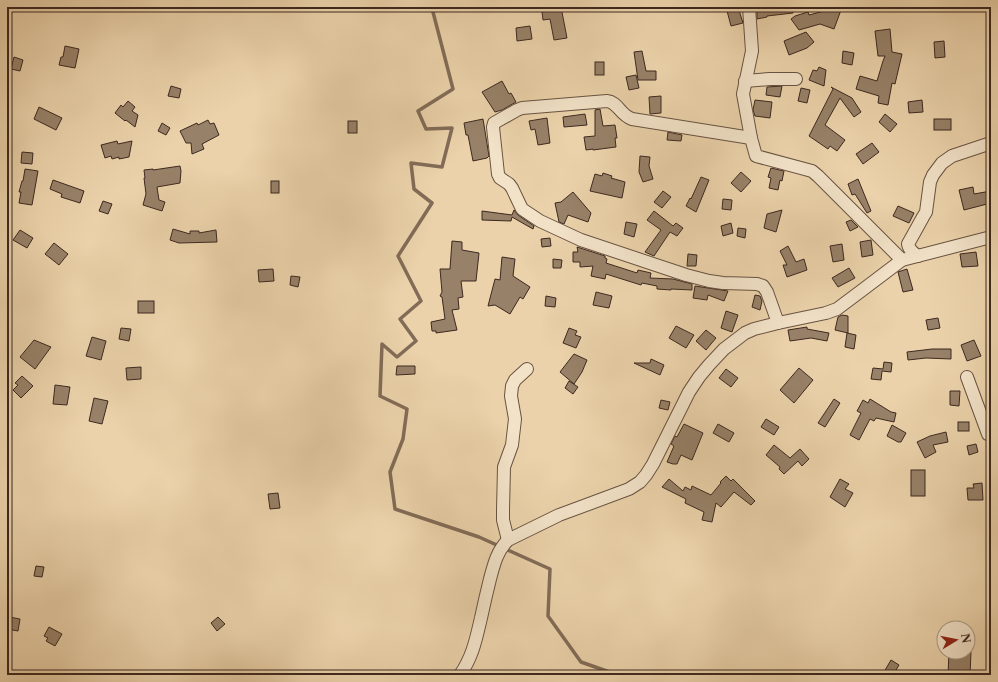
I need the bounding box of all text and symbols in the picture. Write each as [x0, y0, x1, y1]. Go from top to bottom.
north arrow [936, 620, 976, 660]
text: N [958, 632, 974, 645]

